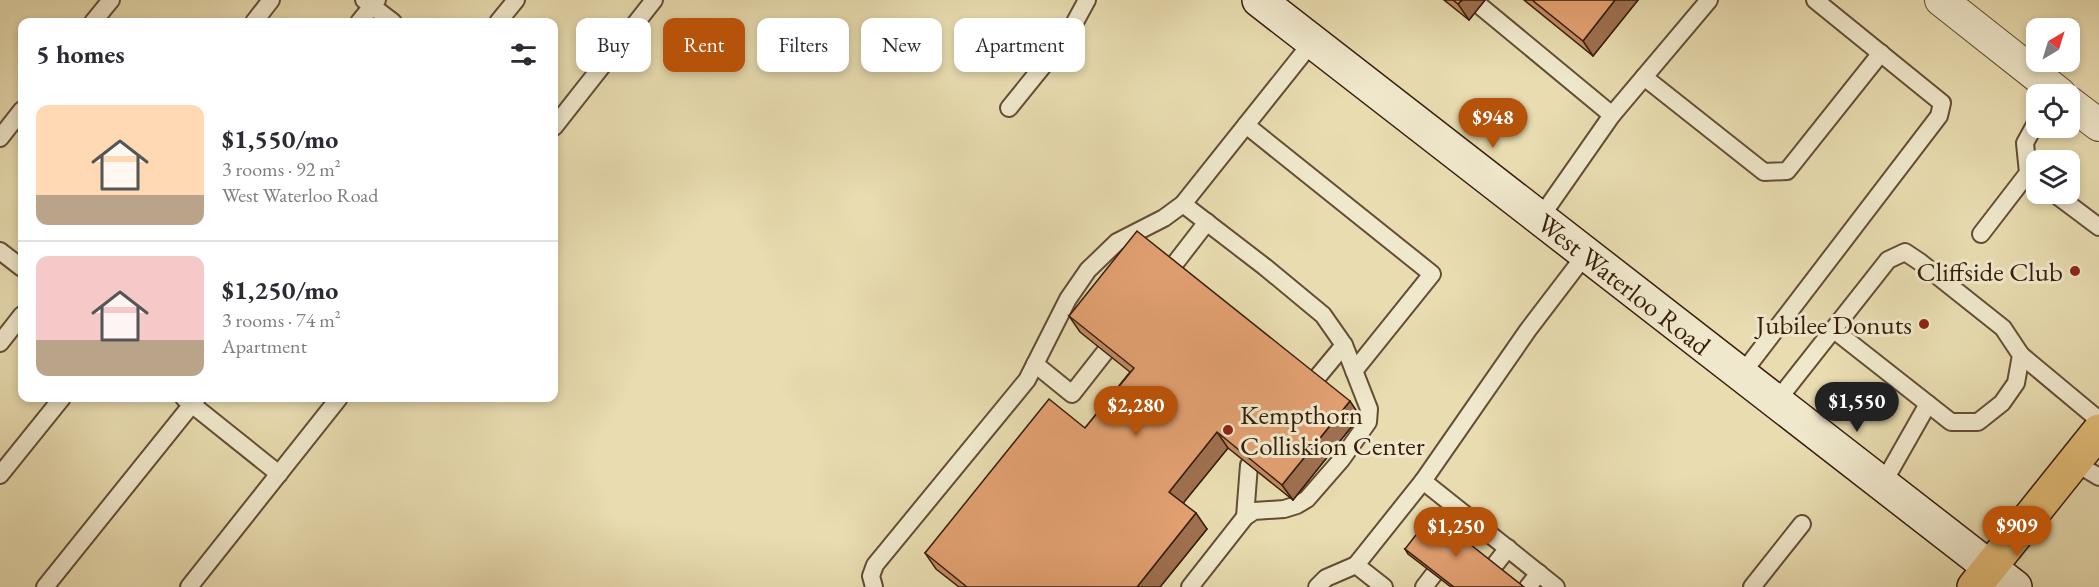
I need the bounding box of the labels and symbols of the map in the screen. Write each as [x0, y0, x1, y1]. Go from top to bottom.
north arrow [2026, 18, 2080, 72]
pin: $948 [1457, 98, 1529, 149]
street label: West Waterloo Road [1530, 205, 1718, 363]
place label: Cliffside Club [1916, 254, 2063, 289]
marker: Cliffside Club [2068, 264, 2082, 278]
place label: Jubilee Donuts [1754, 307, 1912, 342]
marker: Jubilee Donuts [1917, 317, 1931, 331]
pin: $1,550 [1808, 382, 1906, 433]
pin: $2,280 [1087, 386, 1185, 437]
place label: Kempthorn Colliskion Center [1240, 397, 1425, 463]
marker: Kempthorn Colliskion Center [1221, 423, 1235, 437]
pin: $909 [1981, 506, 2053, 557]
pin: $1,250 [1407, 507, 1505, 558]

